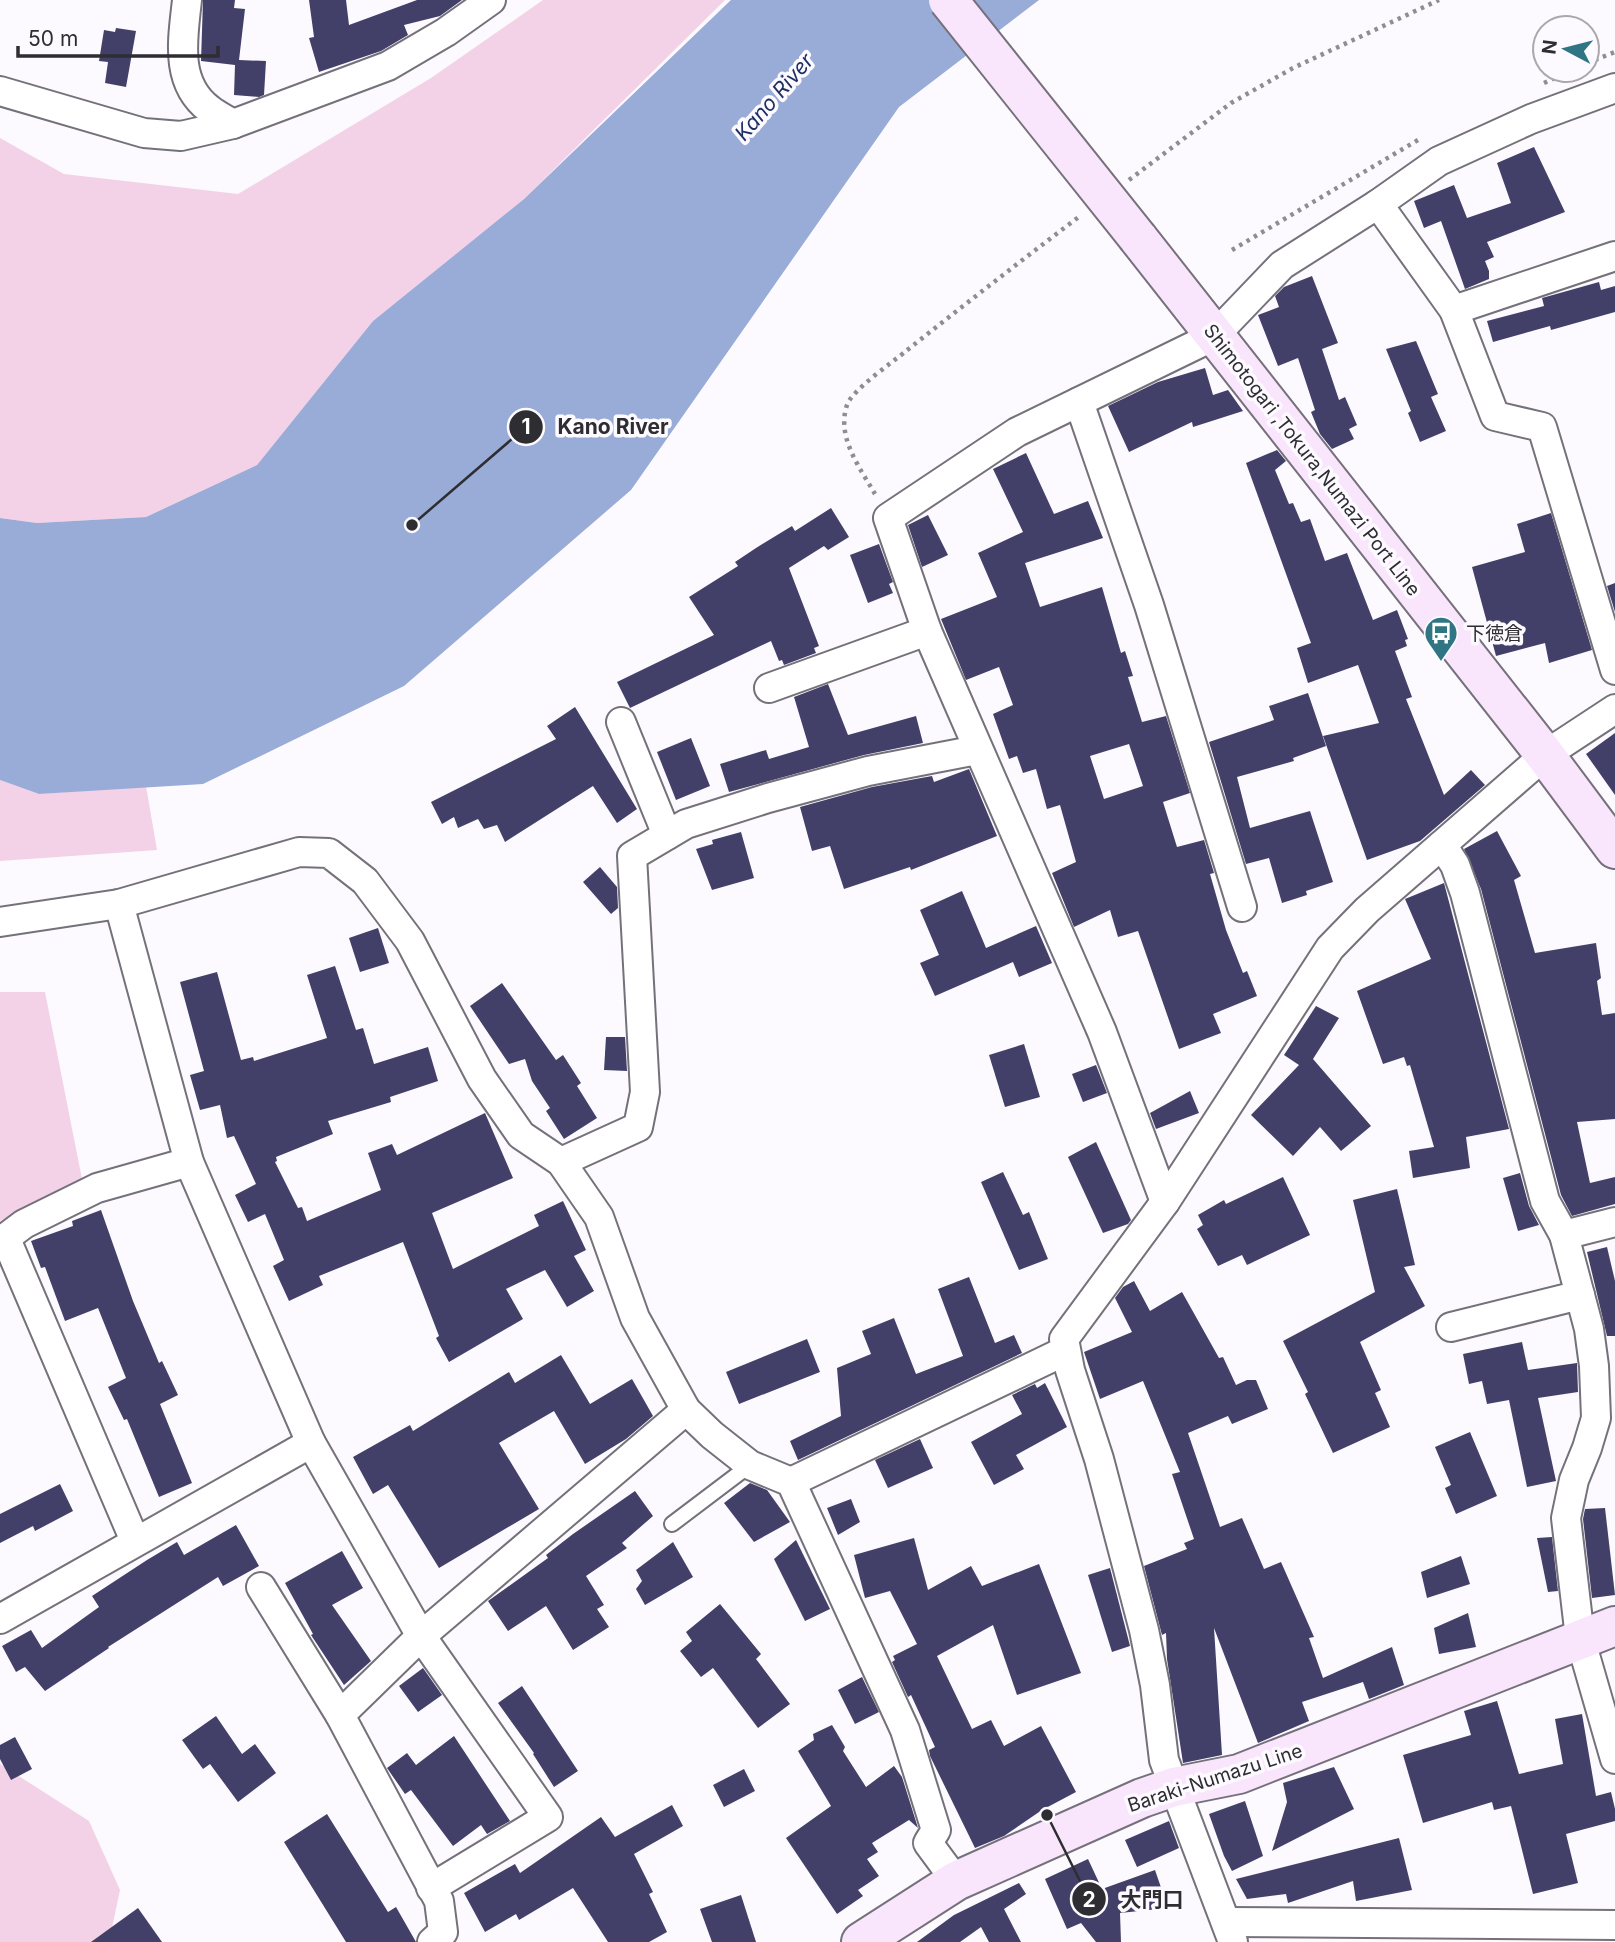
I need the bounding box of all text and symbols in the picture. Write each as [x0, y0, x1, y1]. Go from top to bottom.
scale bar [18, 14, 217, 58]
north arrow [1531, 14, 1601, 84]
text: 50 m [28, 26, 78, 51]
text: N [1537, 38, 1562, 56]
water label: Kano River [729, 48, 819, 146]
street label: Shimotogari ,Tokura,Numazi Port Line [1199, 320, 1425, 600]
callout: Kano River [508, 406, 682, 448]
text: 1 [521, 414, 531, 439]
text: Kano River [558, 414, 669, 439]
bus stop icon: 下徳倉 [1422, 614, 1460, 663]
place label: 下徳倉 [1466, 622, 1523, 645]
street label: Baraki-Numazu Line [1125, 1739, 1305, 1817]
callout: 大門口 [1071, 1878, 1197, 1920]
text: 2 [1082, 1887, 1096, 1912]
text: 大門口 [1121, 1887, 1184, 1912]

